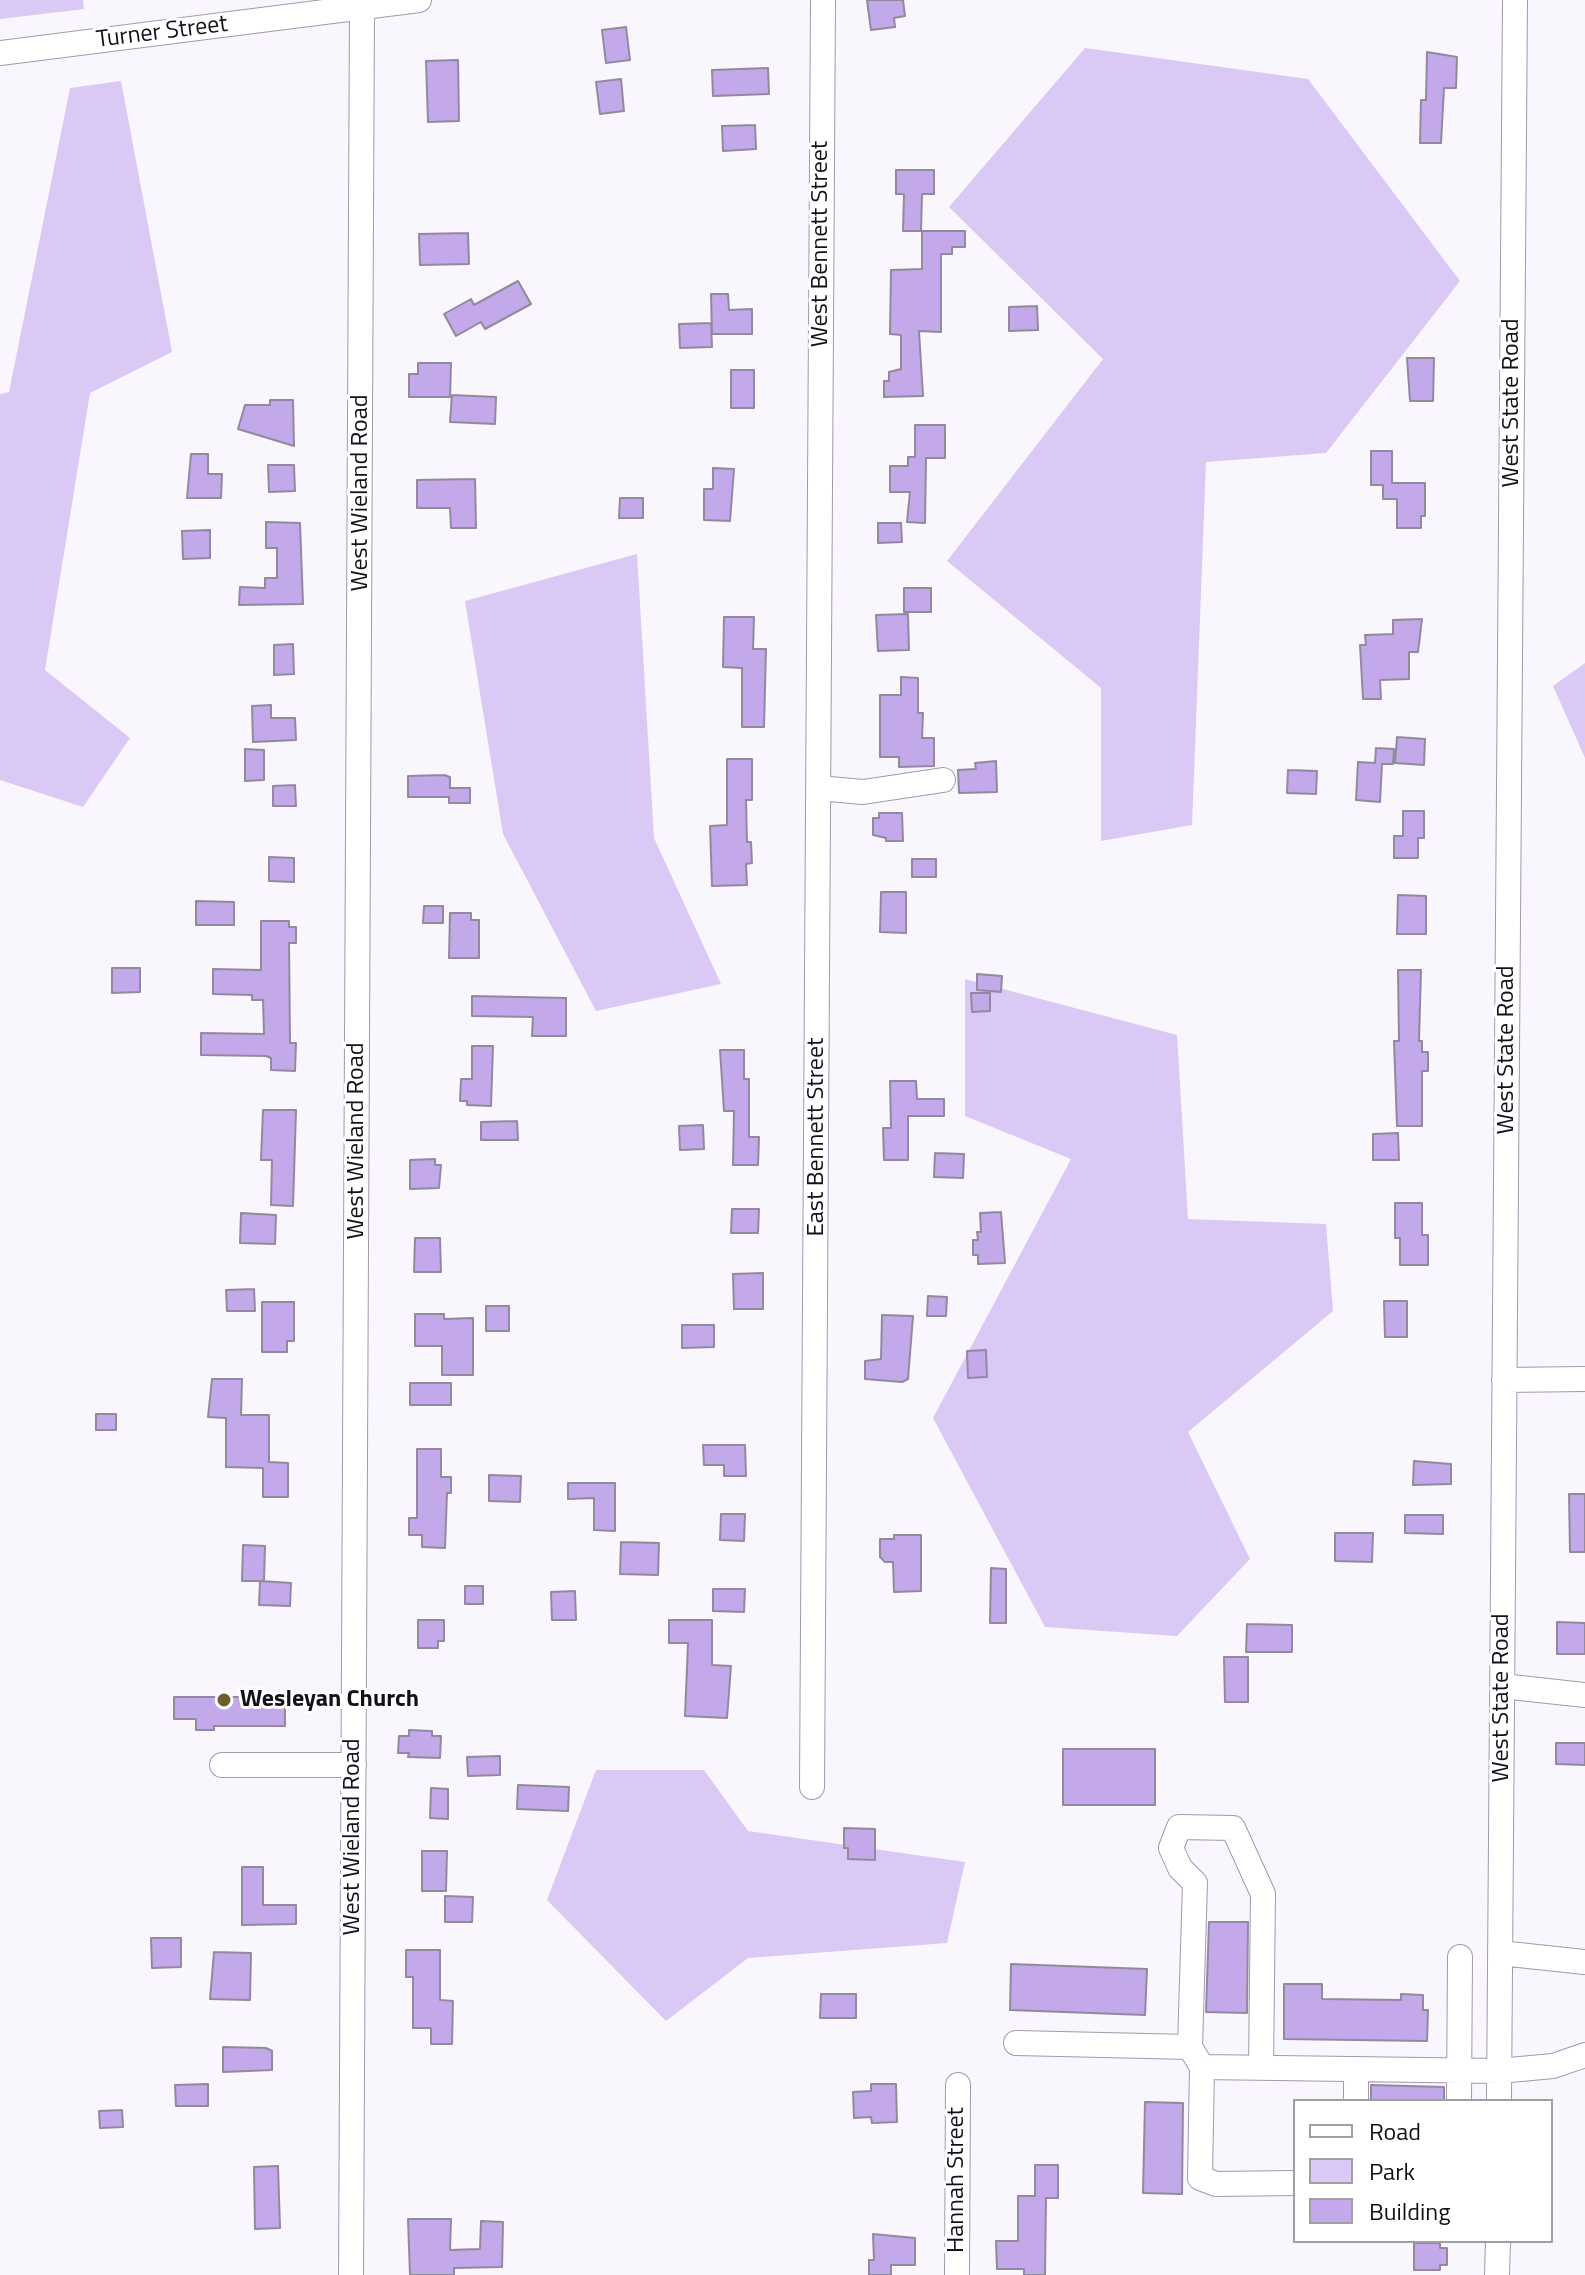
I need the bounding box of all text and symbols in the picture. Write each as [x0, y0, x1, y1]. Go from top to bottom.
street label: Turner Street [95, 11, 229, 55]
street label: West Bennett Street [807, 141, 835, 347]
street label: West State Road [1498, 319, 1526, 487]
street label: West Wieland Road [347, 395, 375, 591]
street label: West State Road [1493, 966, 1521, 1134]
street label: East Bennett Street [803, 1038, 831, 1236]
street label: West Wieland Road [343, 1043, 371, 1239]
street label: West State Road [1488, 1614, 1516, 1782]
place label: Wesleyan Church [240, 1686, 419, 1714]
marker: Wesleyan Church [215, 1691, 233, 1709]
street label: West Wieland Road [339, 1739, 367, 1935]
legend [1293, 2099, 1553, 2243]
street label: Hannah Street [943, 2107, 971, 2253]
text: Road [1369, 2113, 1421, 2149]
text: Park [1369, 2153, 1415, 2189]
text: Building [1369, 2193, 1451, 2229]

